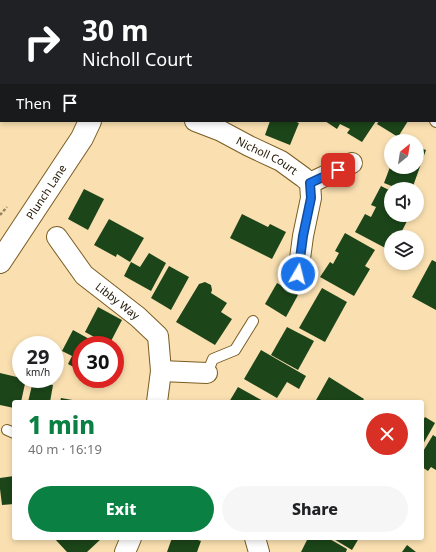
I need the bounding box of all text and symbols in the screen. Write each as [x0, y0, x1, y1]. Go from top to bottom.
text: 30 m [82, 11, 149, 49]
icon: right [16, 16, 68, 68]
text: Nicholl Court [82, 47, 192, 71]
icon: arrive [59, 92, 81, 114]
text: Then [16, 93, 51, 113]
street label: Nicholl Court [234, 133, 301, 178]
north arrow [384, 134, 424, 174]
map controls [384, 134, 424, 270]
pin [321, 153, 355, 187]
icon: arrive [327, 159, 349, 181]
street label: Plunch Lane [22, 161, 70, 222]
button: sound [384, 182, 424, 222]
button: layers [384, 230, 424, 270]
position arrow [277, 253, 319, 295]
street label: Libby Way [93, 279, 143, 323]
speed limit sign: 30 [72, 336, 124, 388]
text: 29 [27, 343, 49, 370]
text: km/h [26, 365, 50, 379]
text: 1 min [28, 408, 95, 441]
button: close [366, 413, 408, 455]
text: 40 m · 16:19 [28, 440, 102, 458]
button: Exit [28, 486, 214, 532]
button: Share [222, 486, 408, 532]

